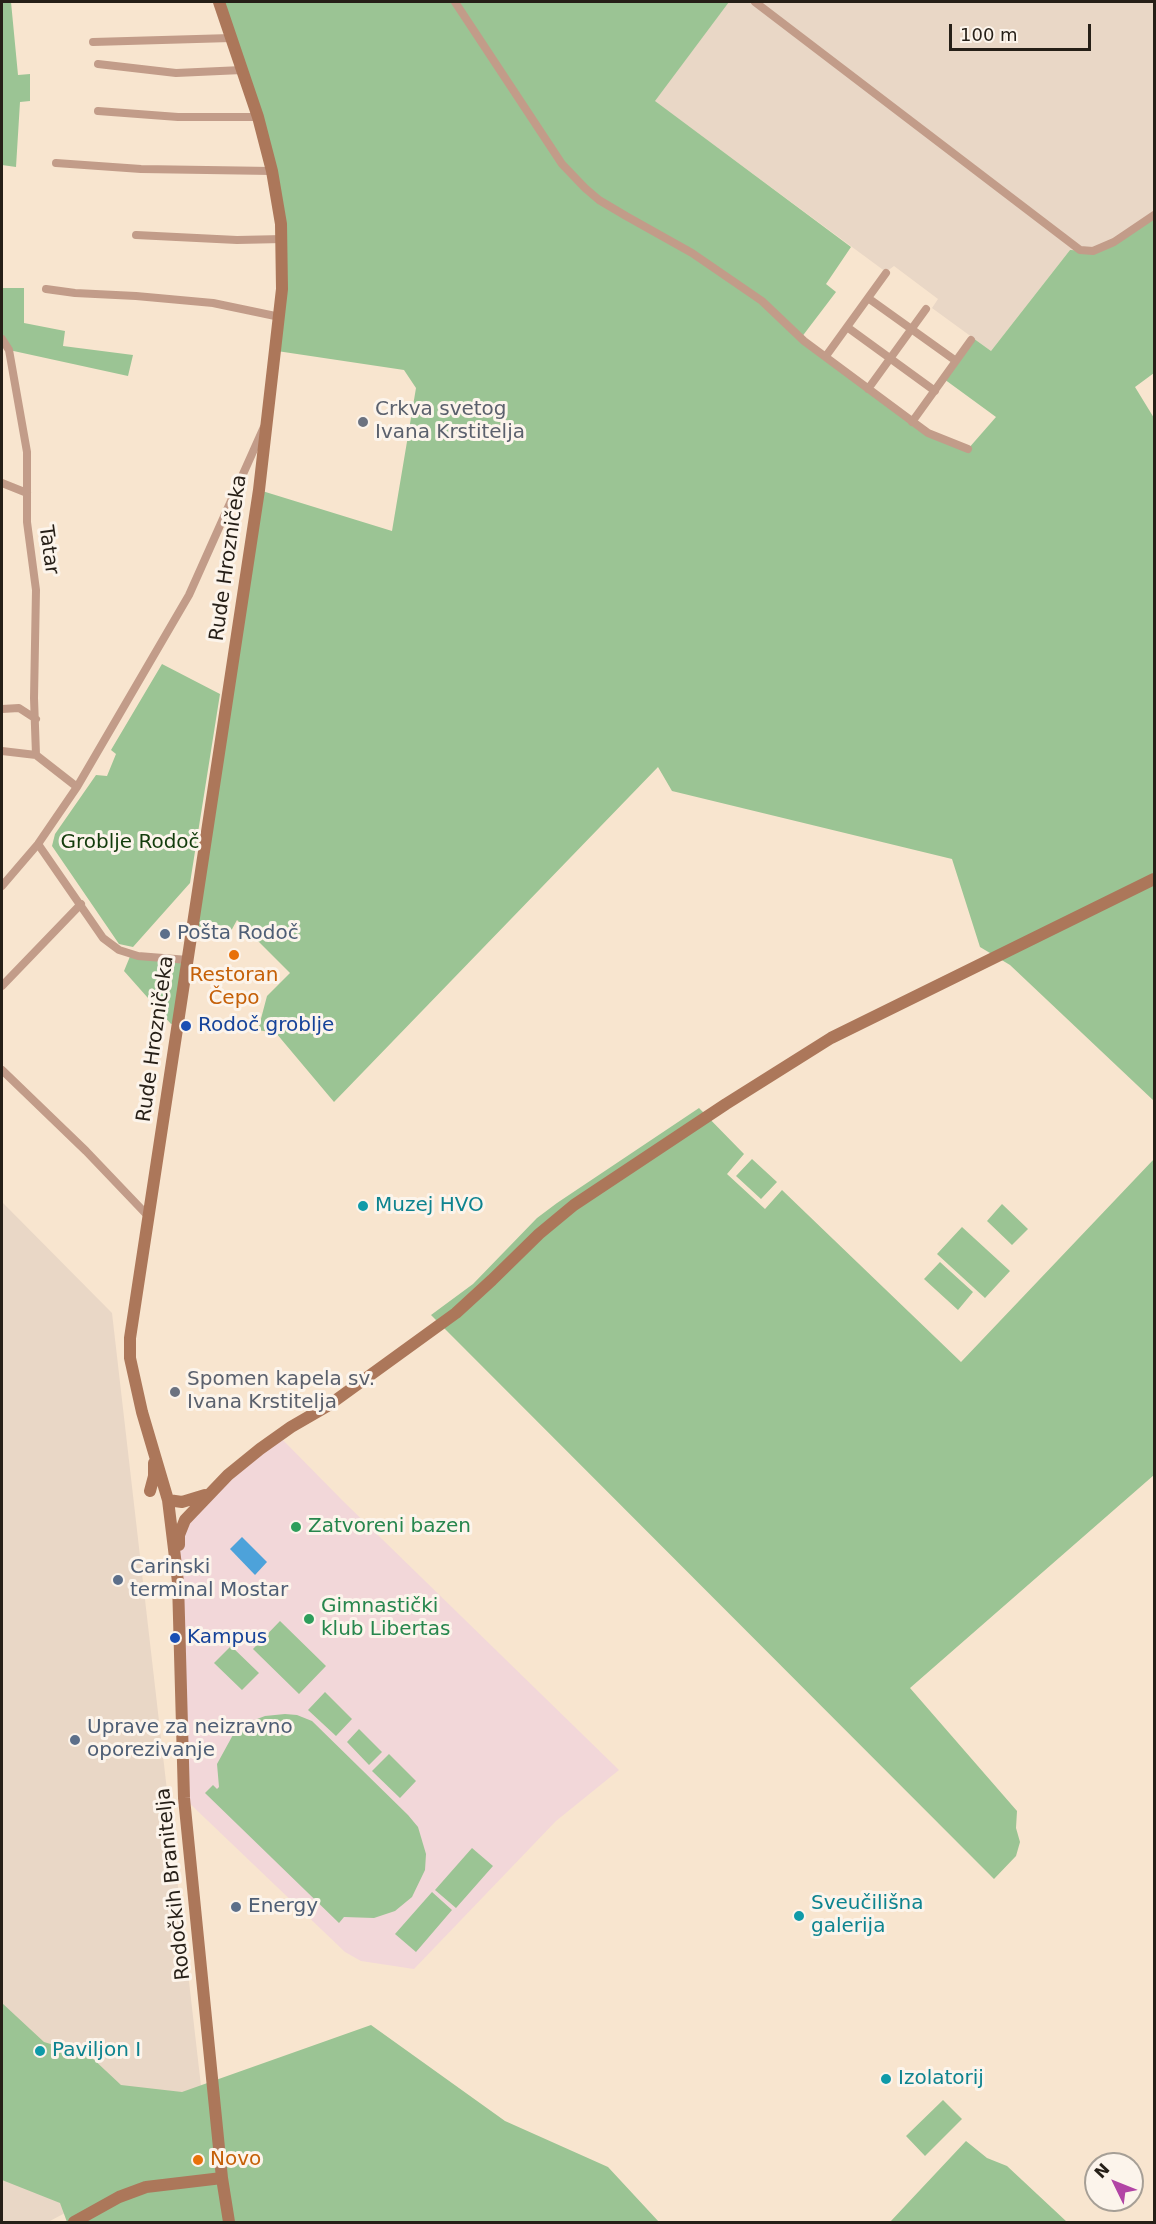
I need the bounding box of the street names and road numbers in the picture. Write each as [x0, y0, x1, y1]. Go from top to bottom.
street label: Rude Hrozničeka [205, 473, 253, 643]
street label: Tatar [33, 524, 63, 576]
street label: Rude Hrozničeka [132, 954, 180, 1124]
street label: Rodočkih Branitelja [152, 1787, 196, 1981]

